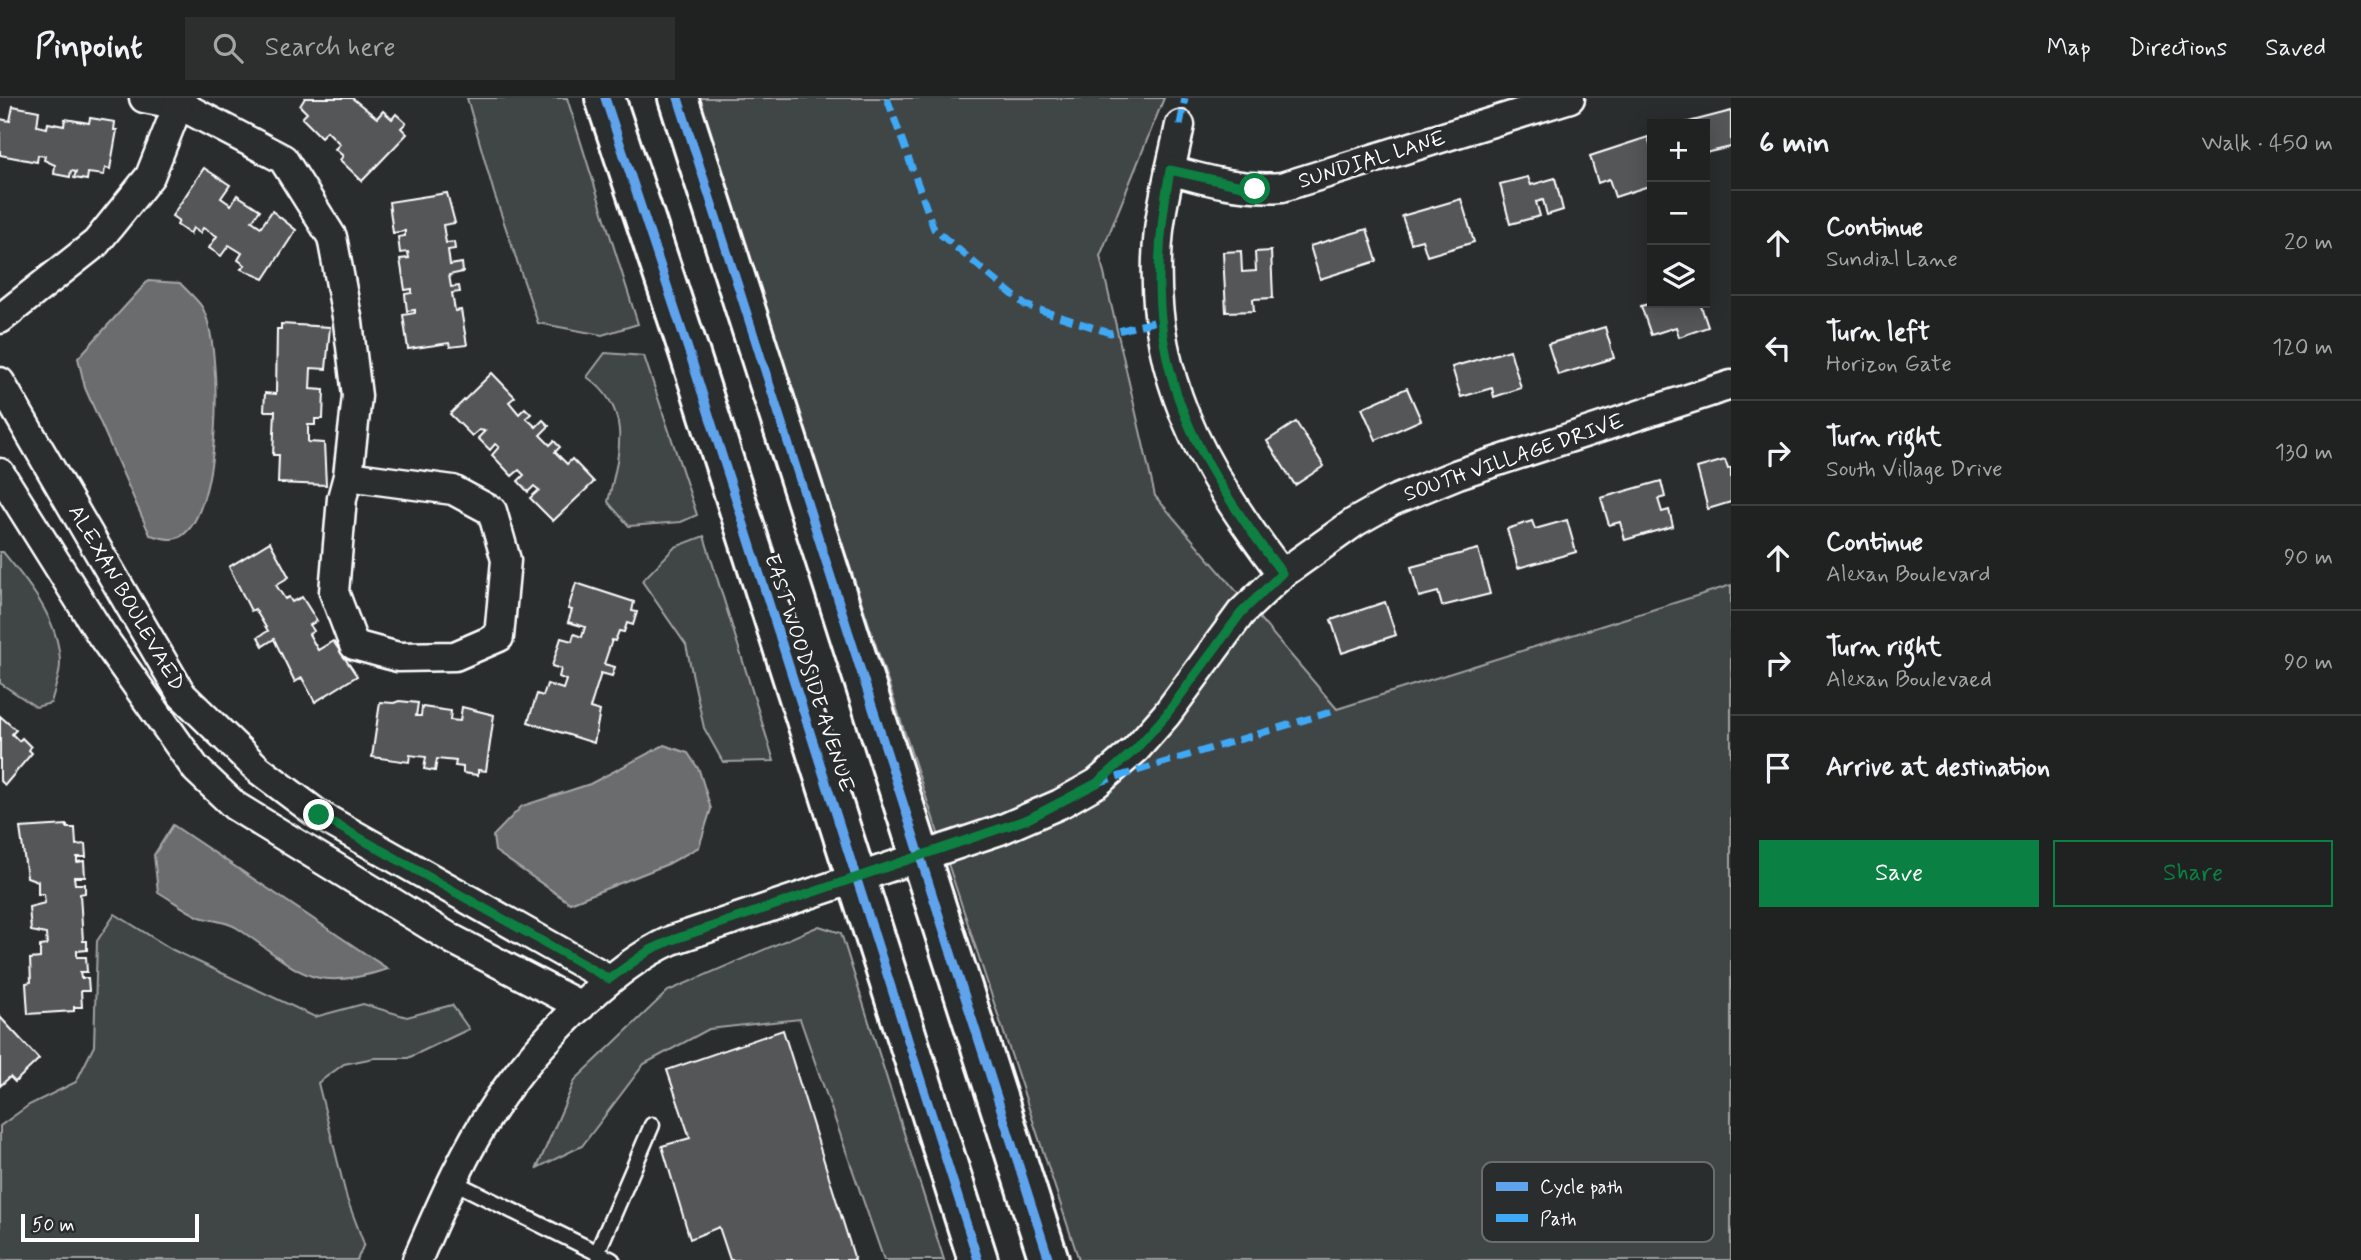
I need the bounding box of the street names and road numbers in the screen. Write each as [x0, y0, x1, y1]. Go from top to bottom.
street label: SUNDIAL LANE [1295, 124, 1449, 196]
street label: SOUTH VILLAGE DRIVE [1400, 407, 1628, 509]
street label: ALEXAN BOULEVAED [61, 500, 191, 696]
street label: EAST WOODSIDE AVENUE [757, 550, 861, 796]

